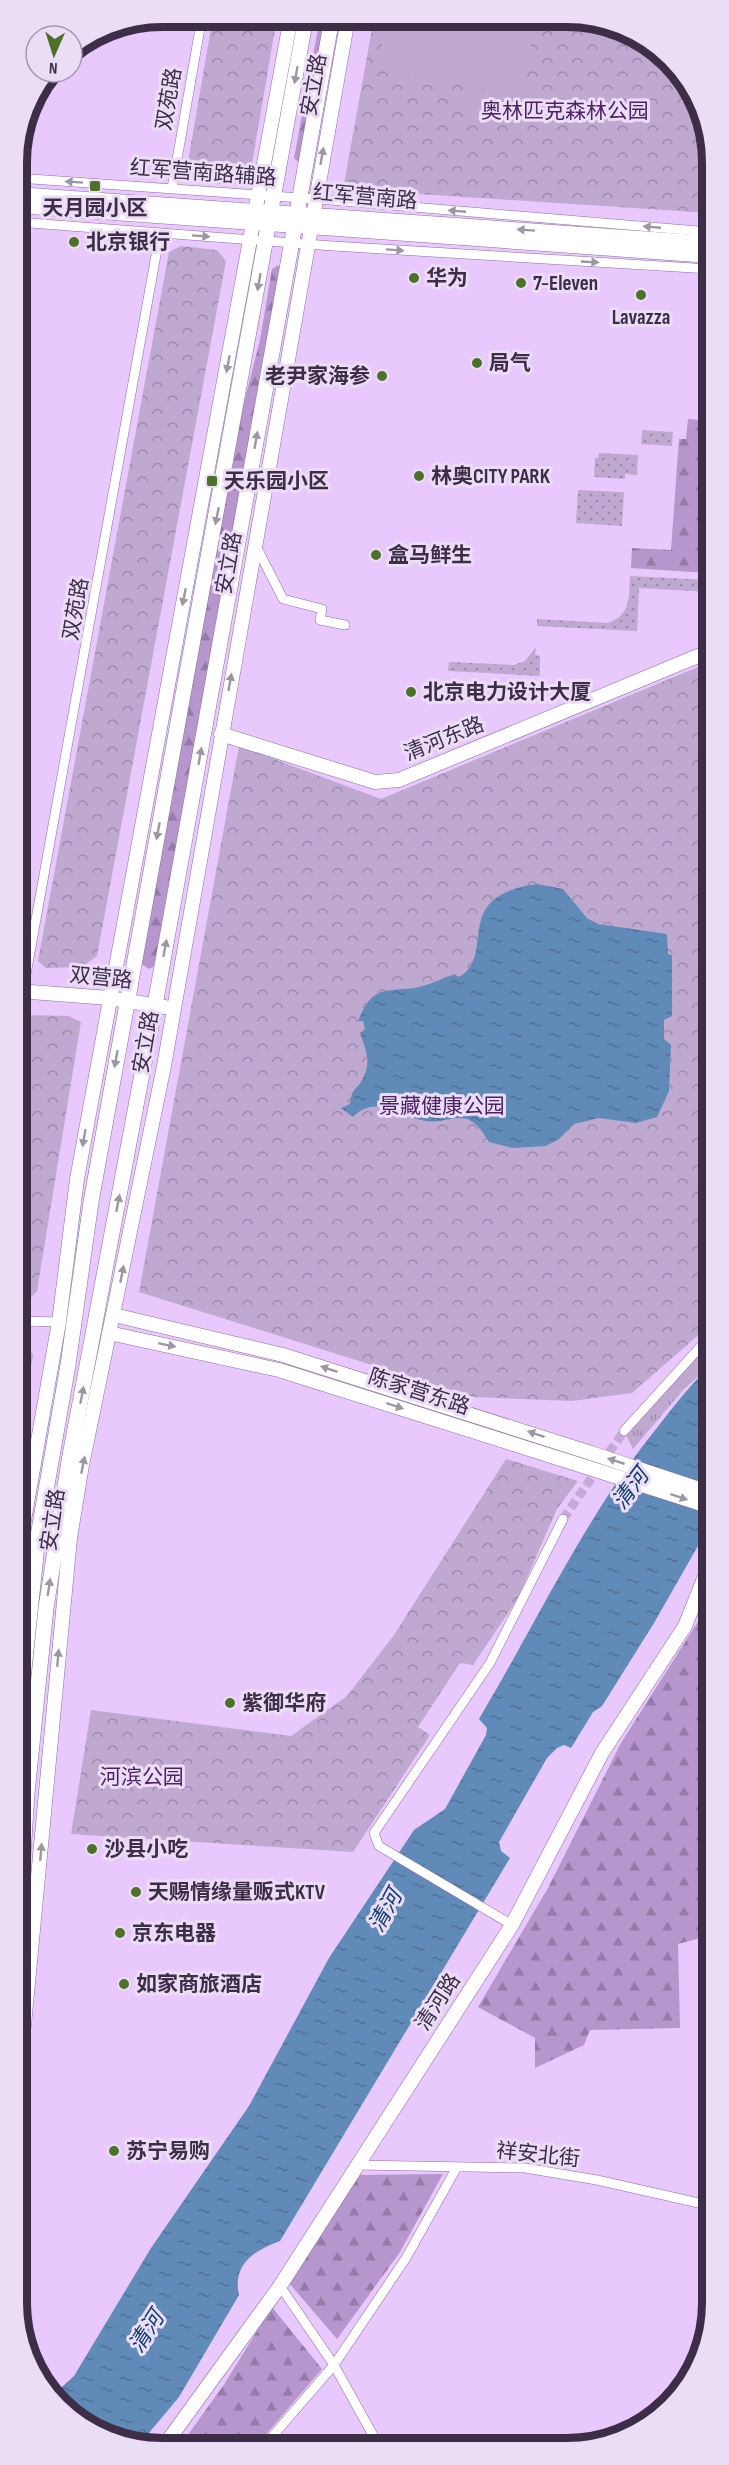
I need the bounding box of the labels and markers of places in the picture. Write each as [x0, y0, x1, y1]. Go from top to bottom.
marker: 天月园小区 [88, 179, 102, 193]
place label: 天月园小区 [43, 196, 148, 221]
place label: 北京银行 [86, 230, 170, 255]
marker: 北京银行 [67, 235, 81, 249]
place label: 华为 [426, 266, 468, 291]
marker: 华为 [407, 271, 421, 285]
place label: 7-Eleven [533, 271, 598, 296]
marker: 7-Eleven [514, 276, 528, 290]
marker: Lavazza [634, 288, 648, 302]
place label: Lavazza [612, 305, 670, 330]
place label: 局气 [489, 351, 531, 376]
marker: 局气 [470, 356, 484, 370]
place label: 老尹家海参 [265, 364, 370, 389]
marker: 老尹家海参 [375, 369, 389, 383]
place label: 林奥CITY PARK [431, 464, 551, 489]
place label: 天乐园小区 [224, 469, 329, 494]
marker: 林奥CITY PARK [412, 469, 426, 483]
marker: 天乐园小区 [205, 474, 219, 488]
place label: 盒马鲜生 [388, 543, 472, 568]
marker: 盒马鲜生 [369, 548, 383, 562]
place label: 北京电力设计大厦 [423, 680, 591, 705]
marker: 北京电力设计大厦 [404, 685, 418, 699]
place label: 紫御华府 [242, 1691, 326, 1716]
marker: 紫御华府 [223, 1696, 237, 1710]
place label: 沙县小吃 [104, 1837, 188, 1862]
marker: 沙县小吃 [85, 1842, 99, 1856]
place label: 天赐情缘量贩式KTV [148, 1880, 326, 1905]
marker: 天赐情缘量贩式KTV [129, 1885, 143, 1899]
place label: 京东电器 [132, 1921, 216, 1946]
marker: 京东电器 [113, 1926, 127, 1940]
place label: 如家商旅酒店 [136, 1972, 262, 1997]
marker: 如家商旅酒店 [117, 1977, 131, 1991]
place label: 苏宁易购 [126, 2139, 210, 2164]
marker: 苏宁易购 [107, 2144, 121, 2158]

